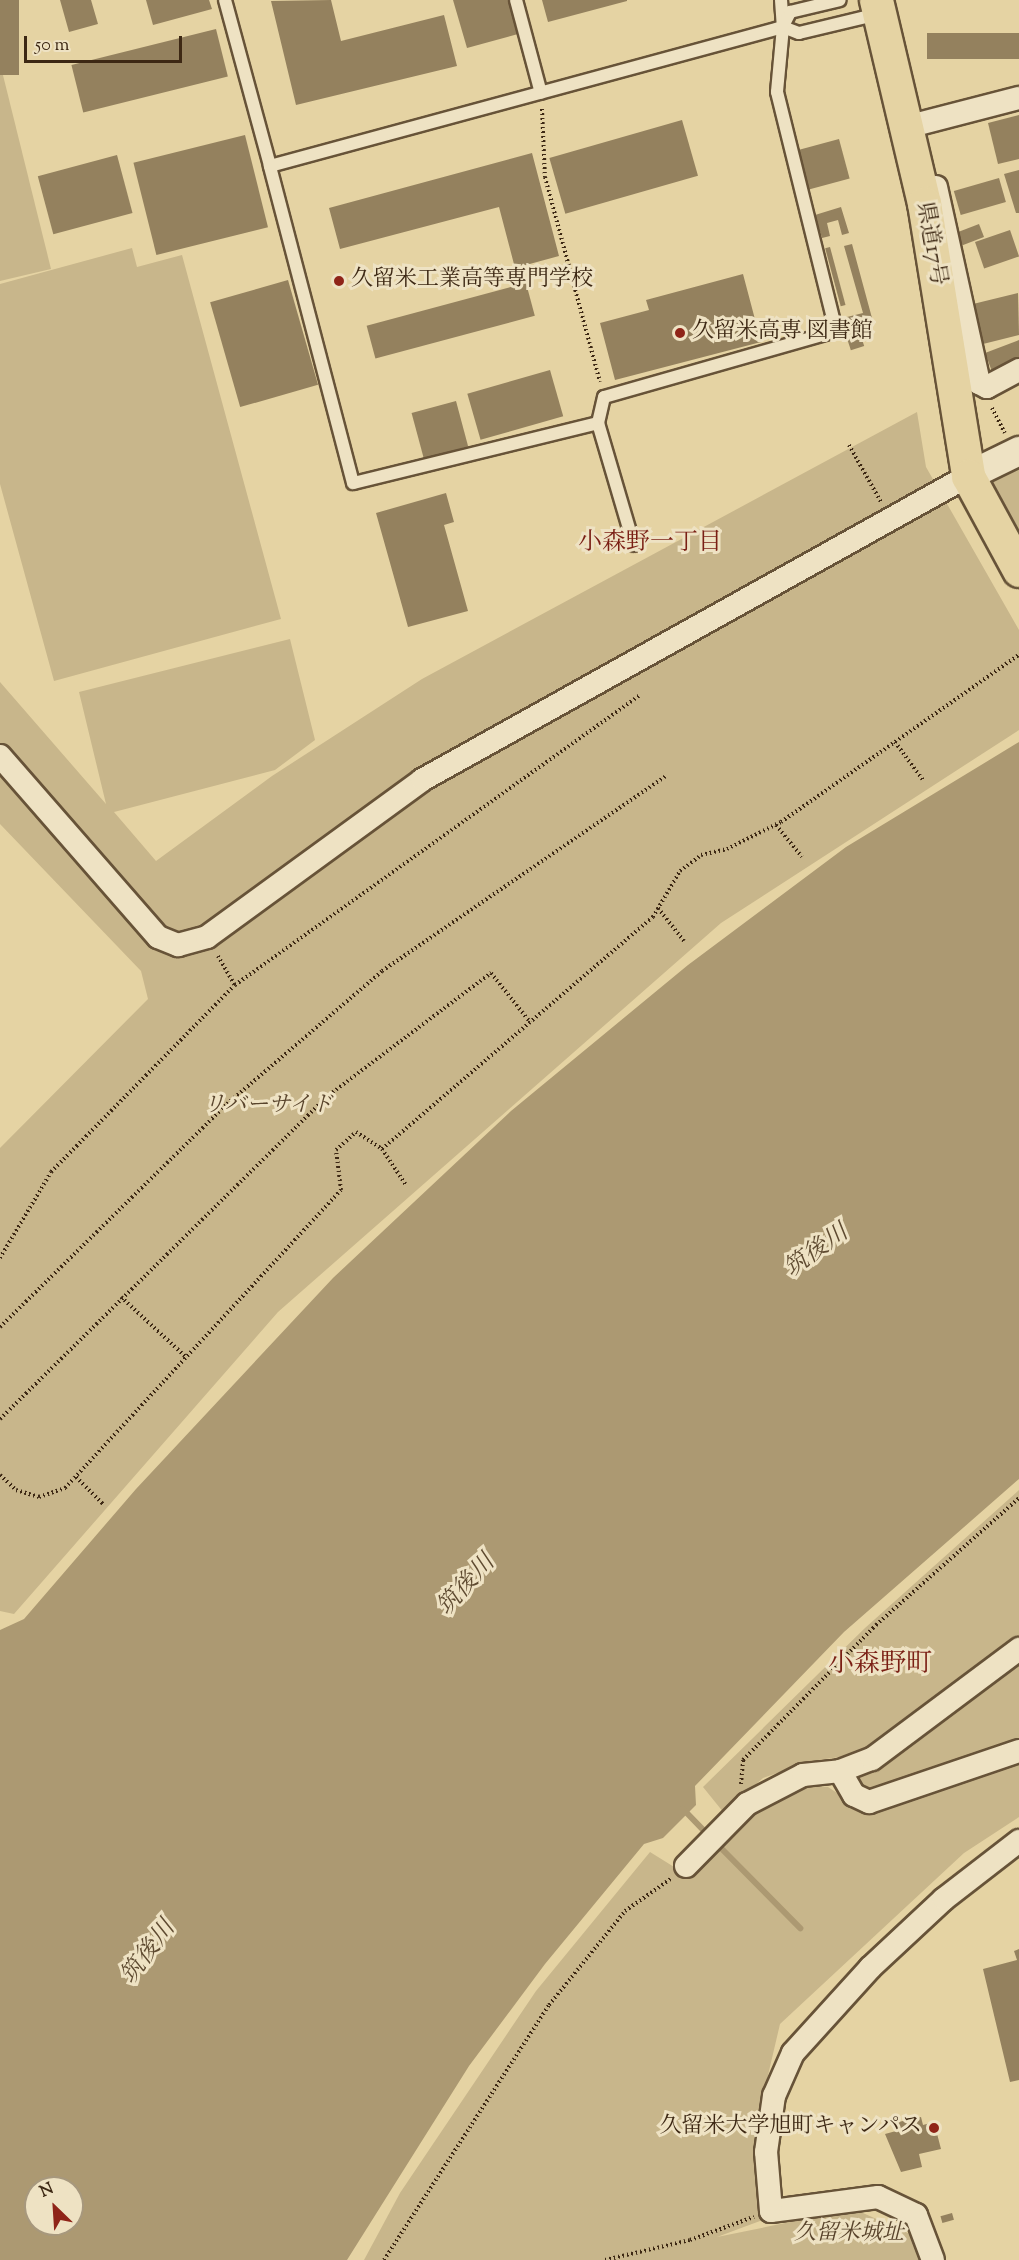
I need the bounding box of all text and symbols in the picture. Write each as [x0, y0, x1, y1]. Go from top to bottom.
scale bar [27, 24, 184, 62]
text: 50 m [35, 33, 69, 59]
street label: 県道17号 [910, 200, 950, 288]
place label: 久留米工業高等専門学校 [351, 268, 593, 294]
marker: 久留米工業高等専門学校 [332, 274, 346, 288]
place label: 久留米高専 図書館 [692, 320, 873, 346]
marker: 久留米高専 図書館 [673, 326, 687, 340]
district label: 小森野一丁目 [578, 530, 722, 558]
park label: リバーサイド [202, 1094, 334, 1120]
water label: 筑後川 [779, 1219, 855, 1285]
water label: 筑後川 [432, 1550, 502, 1622]
district label: 小森野町 [828, 1649, 932, 1681]
water label: 筑後川 [116, 1916, 182, 1990]
place label: 久留米大学旭町キャンパス [658, 2115, 922, 2141]
marker: 久留米大学旭町キャンパス [927, 2121, 941, 2135]
north arrow [24, 2176, 84, 2236]
text: N [36, 2178, 58, 2204]
park label: 久留米城址 [794, 2222, 904, 2248]

